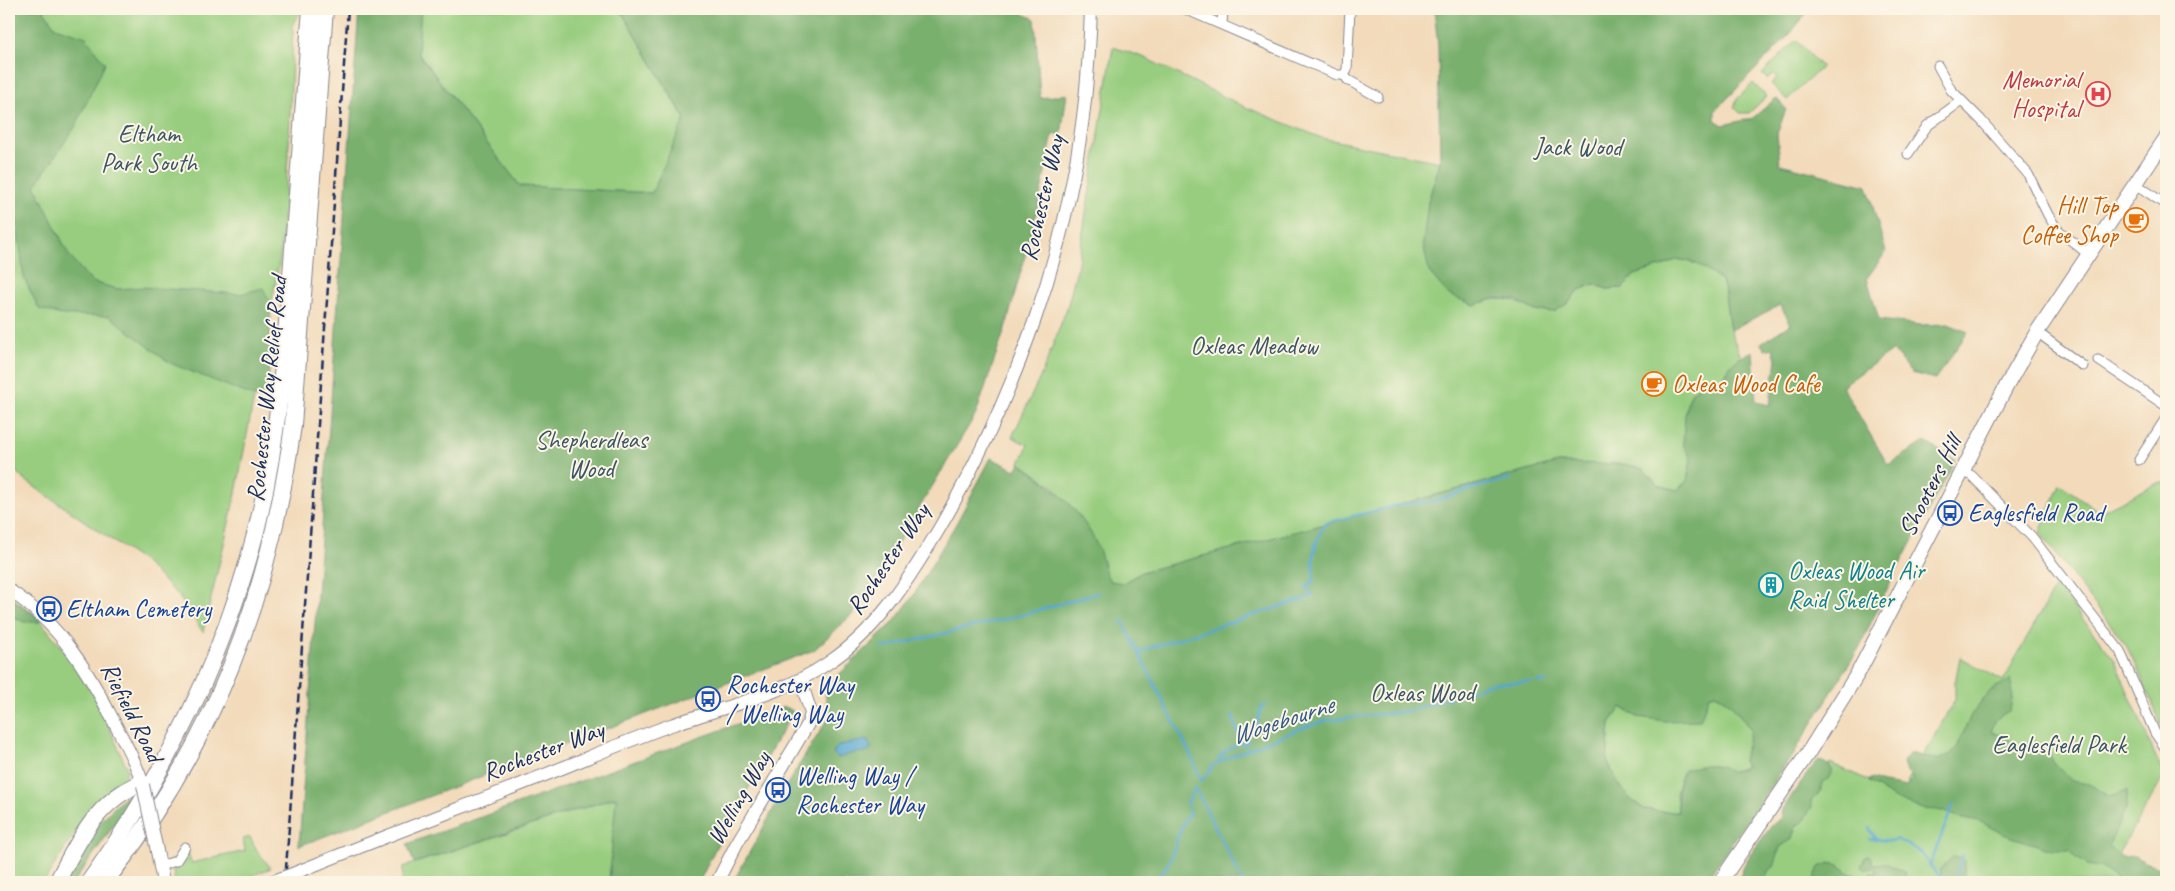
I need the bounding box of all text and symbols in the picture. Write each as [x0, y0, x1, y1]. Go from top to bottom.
place label: Memorial Hospital [2002, 64, 2085, 125]
hospital icon: Memorial Hospital [2085, 81, 2111, 107]
park label: Eltham Park South [101, 118, 198, 179]
street label: Rochester Way [1012, 130, 1073, 264]
park label: Jack Wood [1533, 131, 1625, 163]
place label: Hill Top Coffee Shop [2021, 190, 2120, 251]
cafe icon: Hill Top Coffee Shop [2123, 207, 2149, 233]
street label: Rochester Way Relief Road [239, 271, 295, 503]
park label: Oxleas Meadow [1190, 330, 1320, 362]
place label: Oxleas Wood Cafe [1672, 368, 1822, 400]
cafe icon: Oxleas Wood Cafe [1641, 371, 1667, 397]
park label: Shepherdleas Wood [535, 424, 649, 485]
street label: Shooters Hill [1891, 426, 1971, 542]
street label: Rochester Way [839, 495, 938, 621]
place label: Eaglesfield Road [1968, 497, 2107, 529]
bus stop icon: Eaglesfield Road [1937, 500, 1963, 526]
place label: Oxleas Wood Air Raid Shelter [1788, 555, 1926, 616]
building icon: Oxleas Wood Air Raid Shelter [1758, 572, 1784, 598]
place label: Eltham Cemetery [66, 593, 213, 625]
bus stop icon: Eltham Cemetery [36, 596, 62, 622]
street label: Riefield Road [93, 657, 172, 770]
place label: Rochester Way / Welling Way [726, 669, 856, 730]
park label: Oxleas Wood [1370, 677, 1478, 709]
bus stop icon: Rochester Way / Welling Way [695, 686, 721, 712]
water label: Wogebourne [1227, 687, 1340, 752]
street label: Rochester Way [478, 712, 611, 789]
park label: Eaglesfield Park [1992, 729, 2127, 761]
street label: Welling Way [699, 744, 779, 850]
place label: Welling Way / Rochester Way [796, 760, 926, 821]
bus stop icon: Welling Way / Rochester Way [765, 777, 791, 803]

